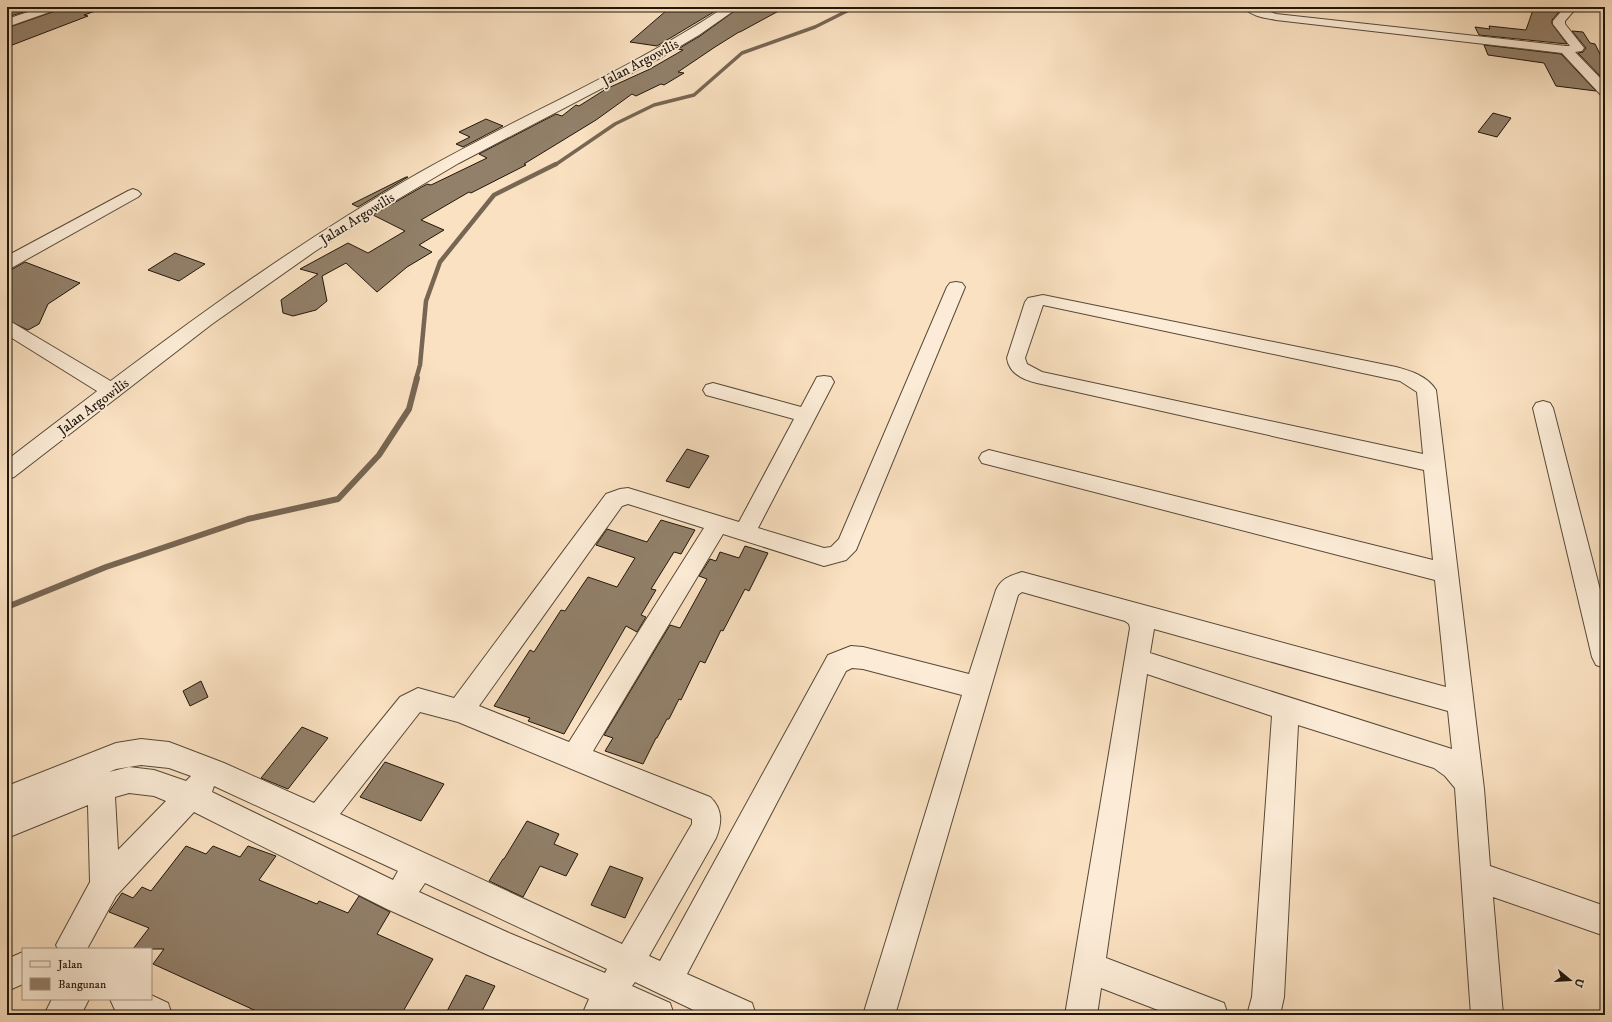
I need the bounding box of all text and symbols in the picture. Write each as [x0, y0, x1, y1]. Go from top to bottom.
street label: Jalan Argowilis [597, 35, 682, 92]
street label: Jalan Argowilis [315, 189, 398, 250]
street label: Jalan Argowilis [53, 374, 133, 441]
legend [22, 948, 152, 1000]
text: Jalan [57, 957, 83, 972]
north arrow [1550, 960, 1590, 1000]
text: Bangunan [58, 977, 107, 992]
text: U [1570, 977, 1587, 989]

